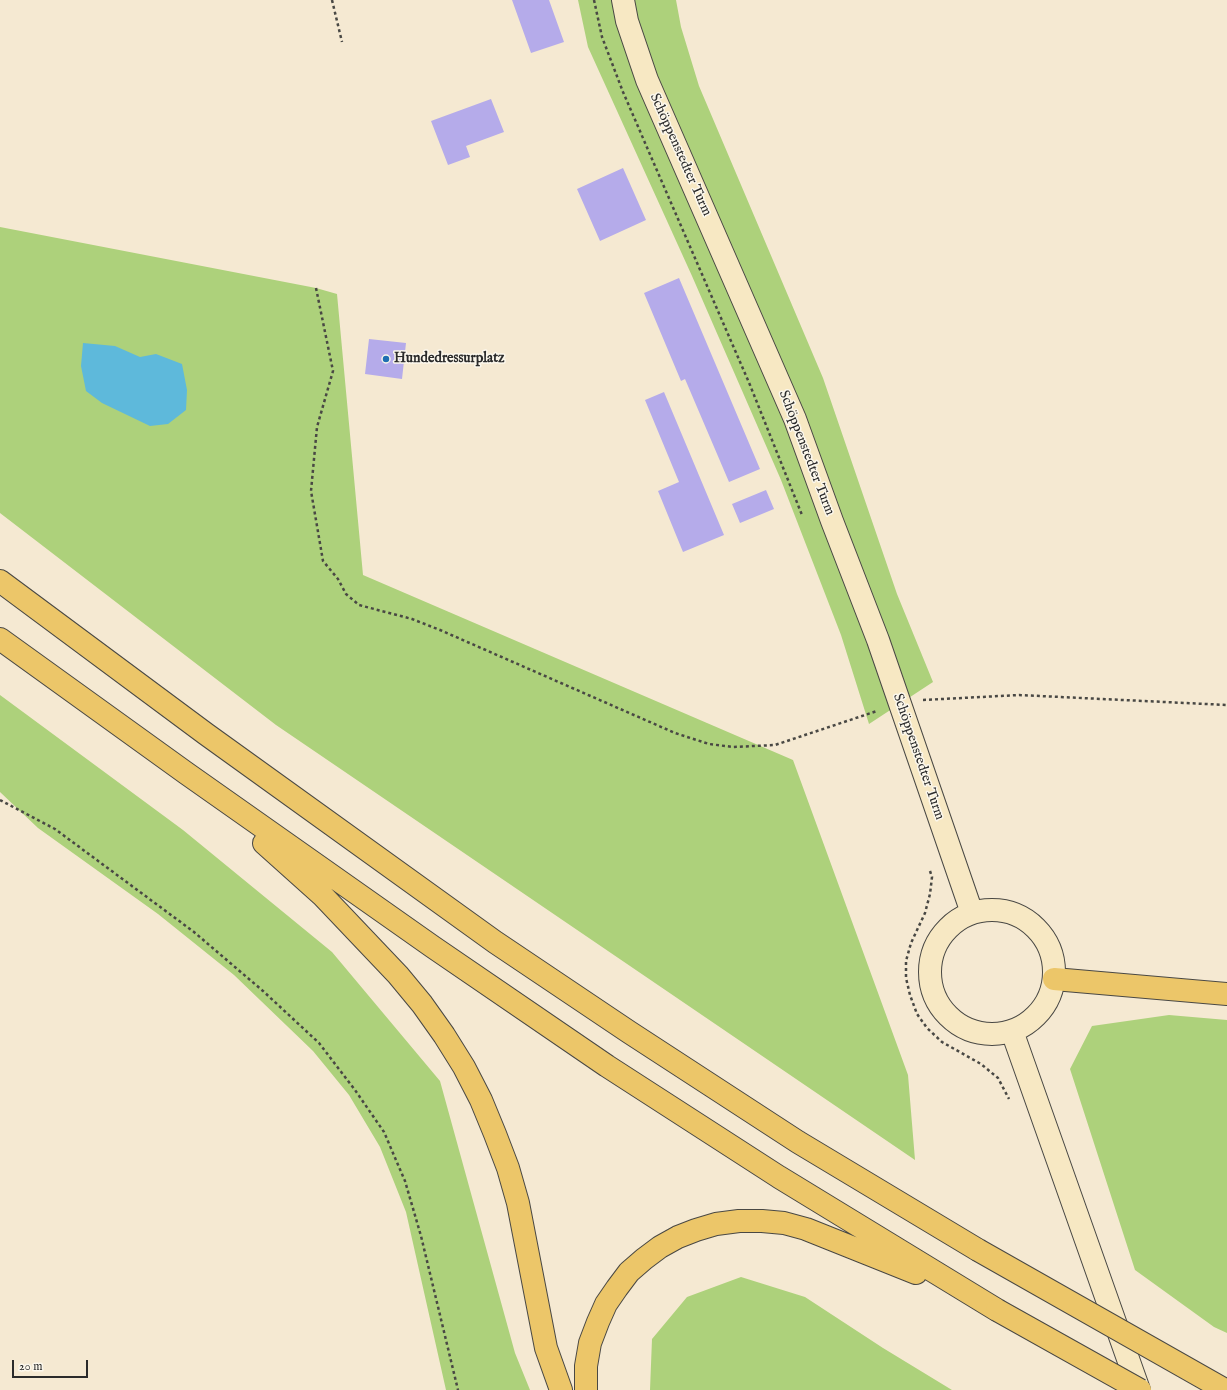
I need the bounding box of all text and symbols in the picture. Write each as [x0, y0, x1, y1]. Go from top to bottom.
street label: Schöppenstedter Turm [645, 91, 715, 219]
place label: Hundedressurplatz [394, 351, 504, 367]
marker: Hundedressurplatz [381, 354, 391, 364]
street label: Schöppenstedter Turm [774, 388, 838, 518]
street label: Schöppenstedter Turm [888, 692, 948, 822]
scale bar [14, 1352, 90, 1378]
text: 20 m [19, 1359, 42, 1374]

